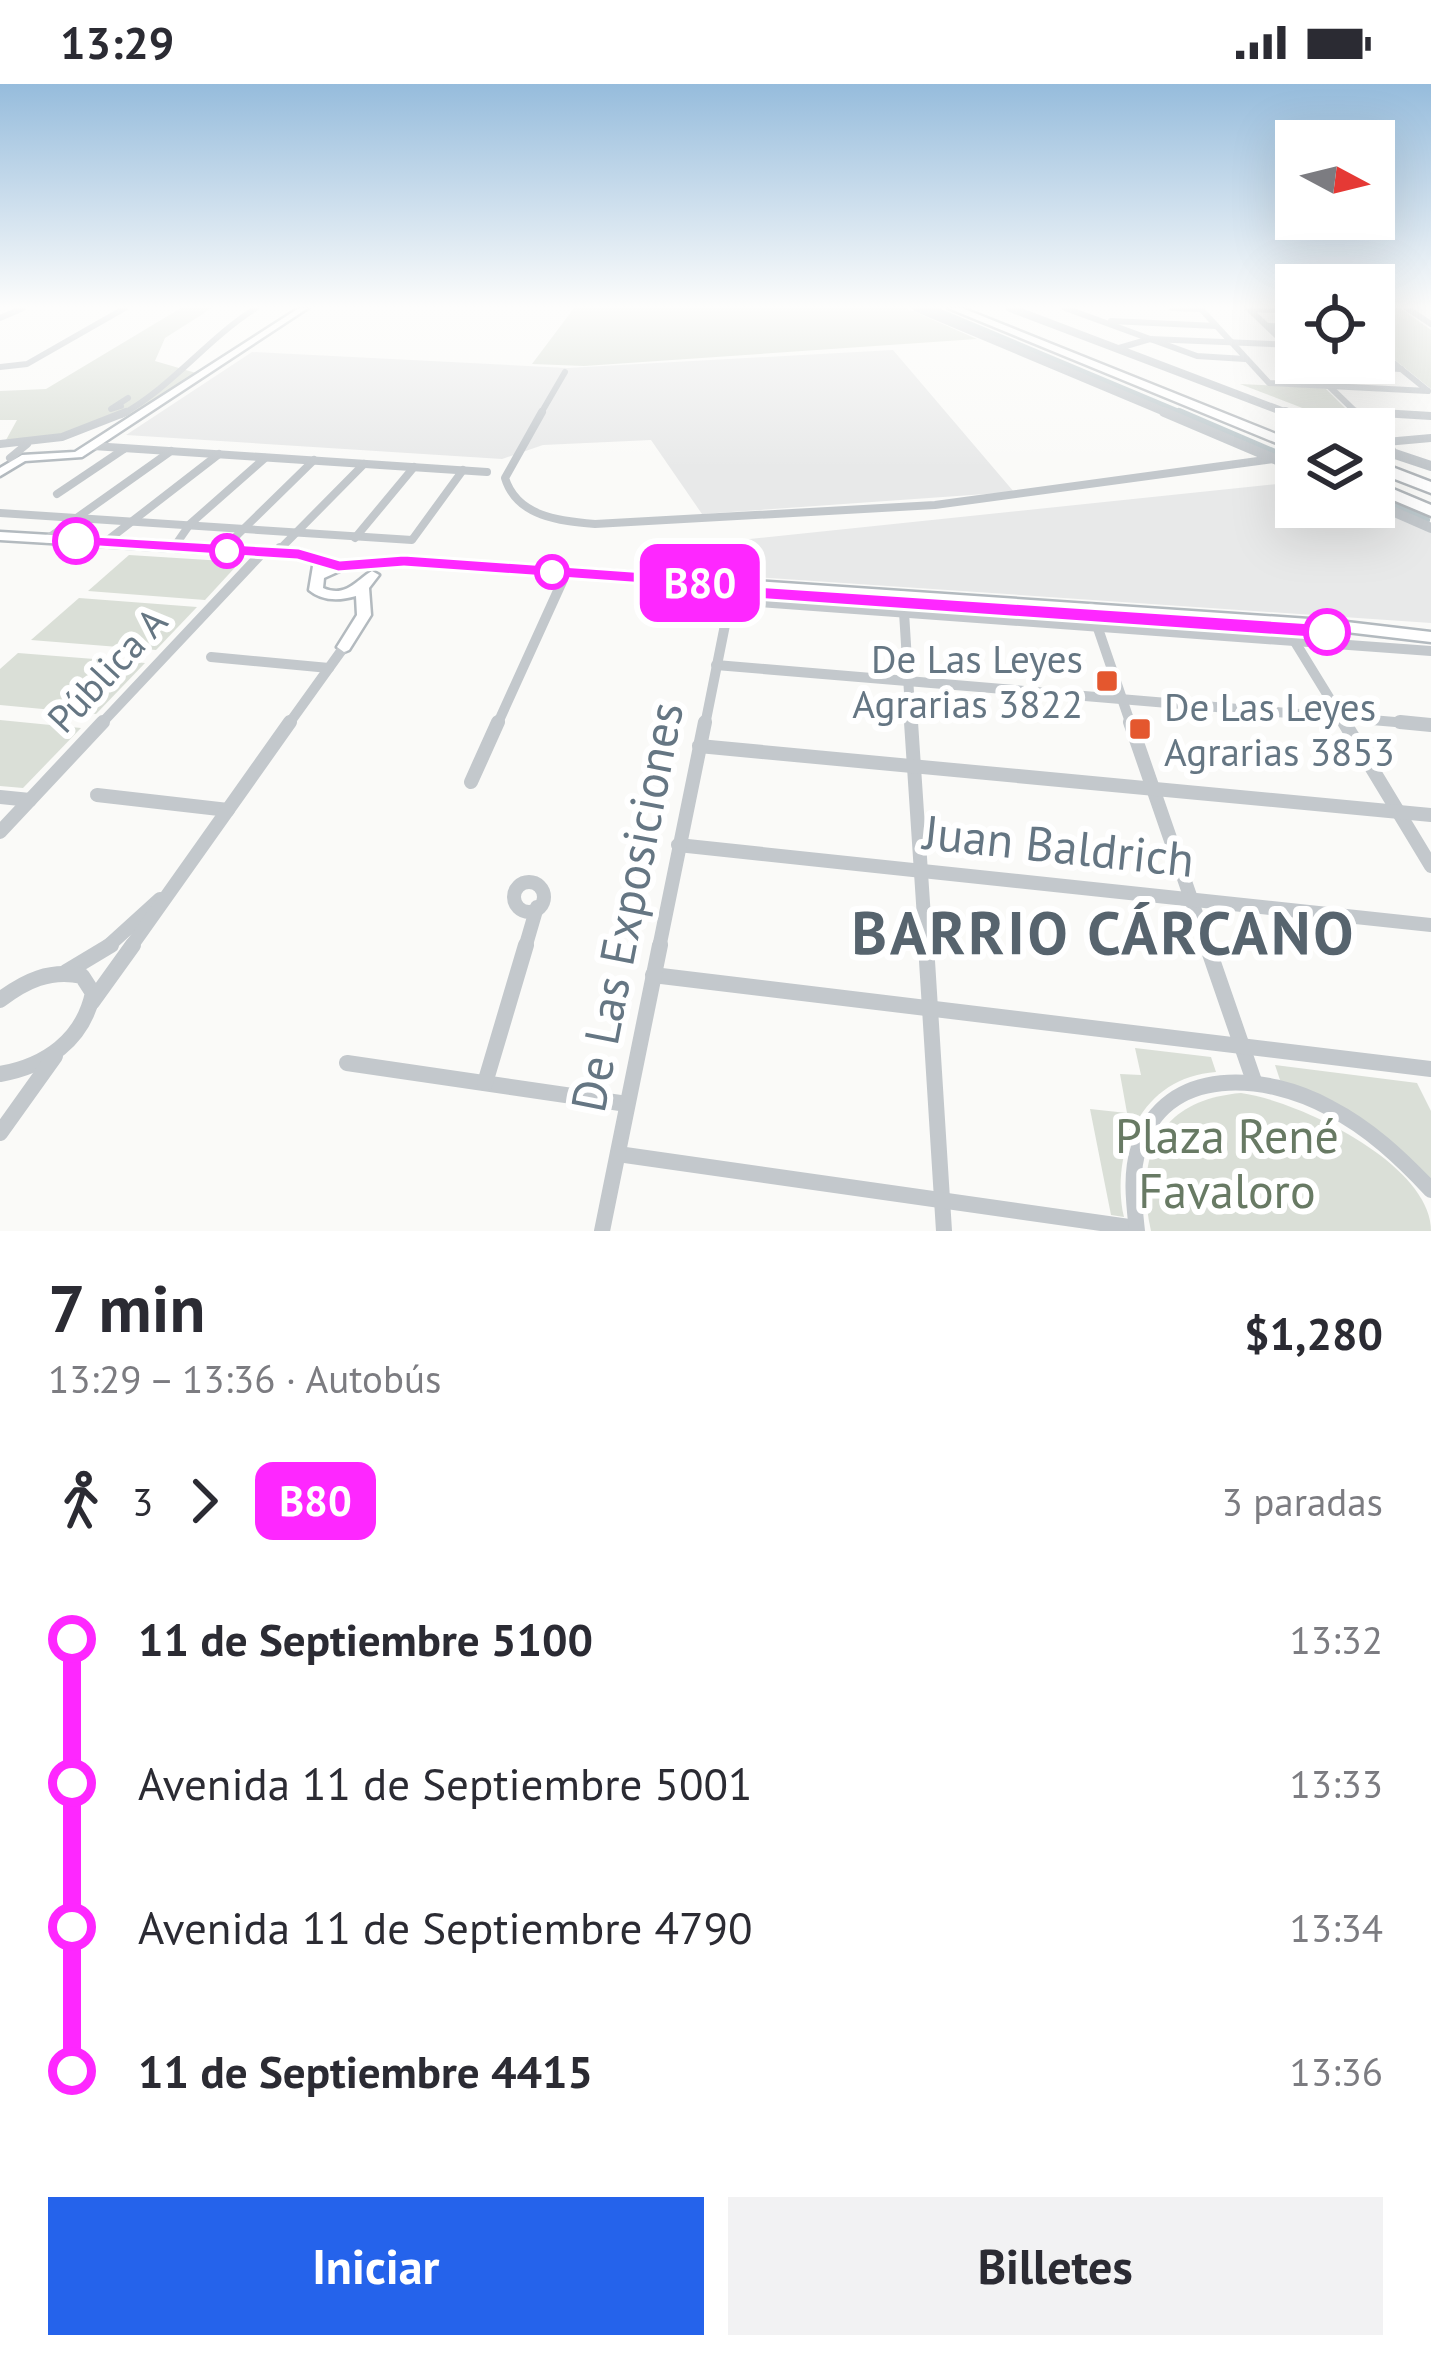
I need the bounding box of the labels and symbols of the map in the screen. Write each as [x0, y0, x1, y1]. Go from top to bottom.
north arrow [1275, 120, 1395, 240]
unlabelled marker [54, 519, 98, 563]
unlabelled marker [211, 535, 243, 567]
line badge: B80 [631, 544, 769, 622]
unlabelled marker [536, 556, 568, 588]
street label: Pública A [36, 596, 178, 743]
unlabelled marker [1305, 610, 1349, 654]
place label: De Las Leyes Agrarias 3822 [852, 633, 1083, 729]
marker: De Las Leyes Agrarias 3822 [1094, 668, 1120, 694]
place label: De Las Leyes Agrarias 3853 [1164, 681, 1395, 777]
street label: De Las Exposiciones [556, 697, 696, 1117]
marker: De Las Leyes Agrarias 3853 [1127, 716, 1153, 742]
street label: Juan Baldrich [919, 800, 1197, 890]
district label: BARRIO CÁRCANO [851, 893, 1357, 971]
park label: Plaza René Favaloro [1115, 1104, 1339, 1221]

